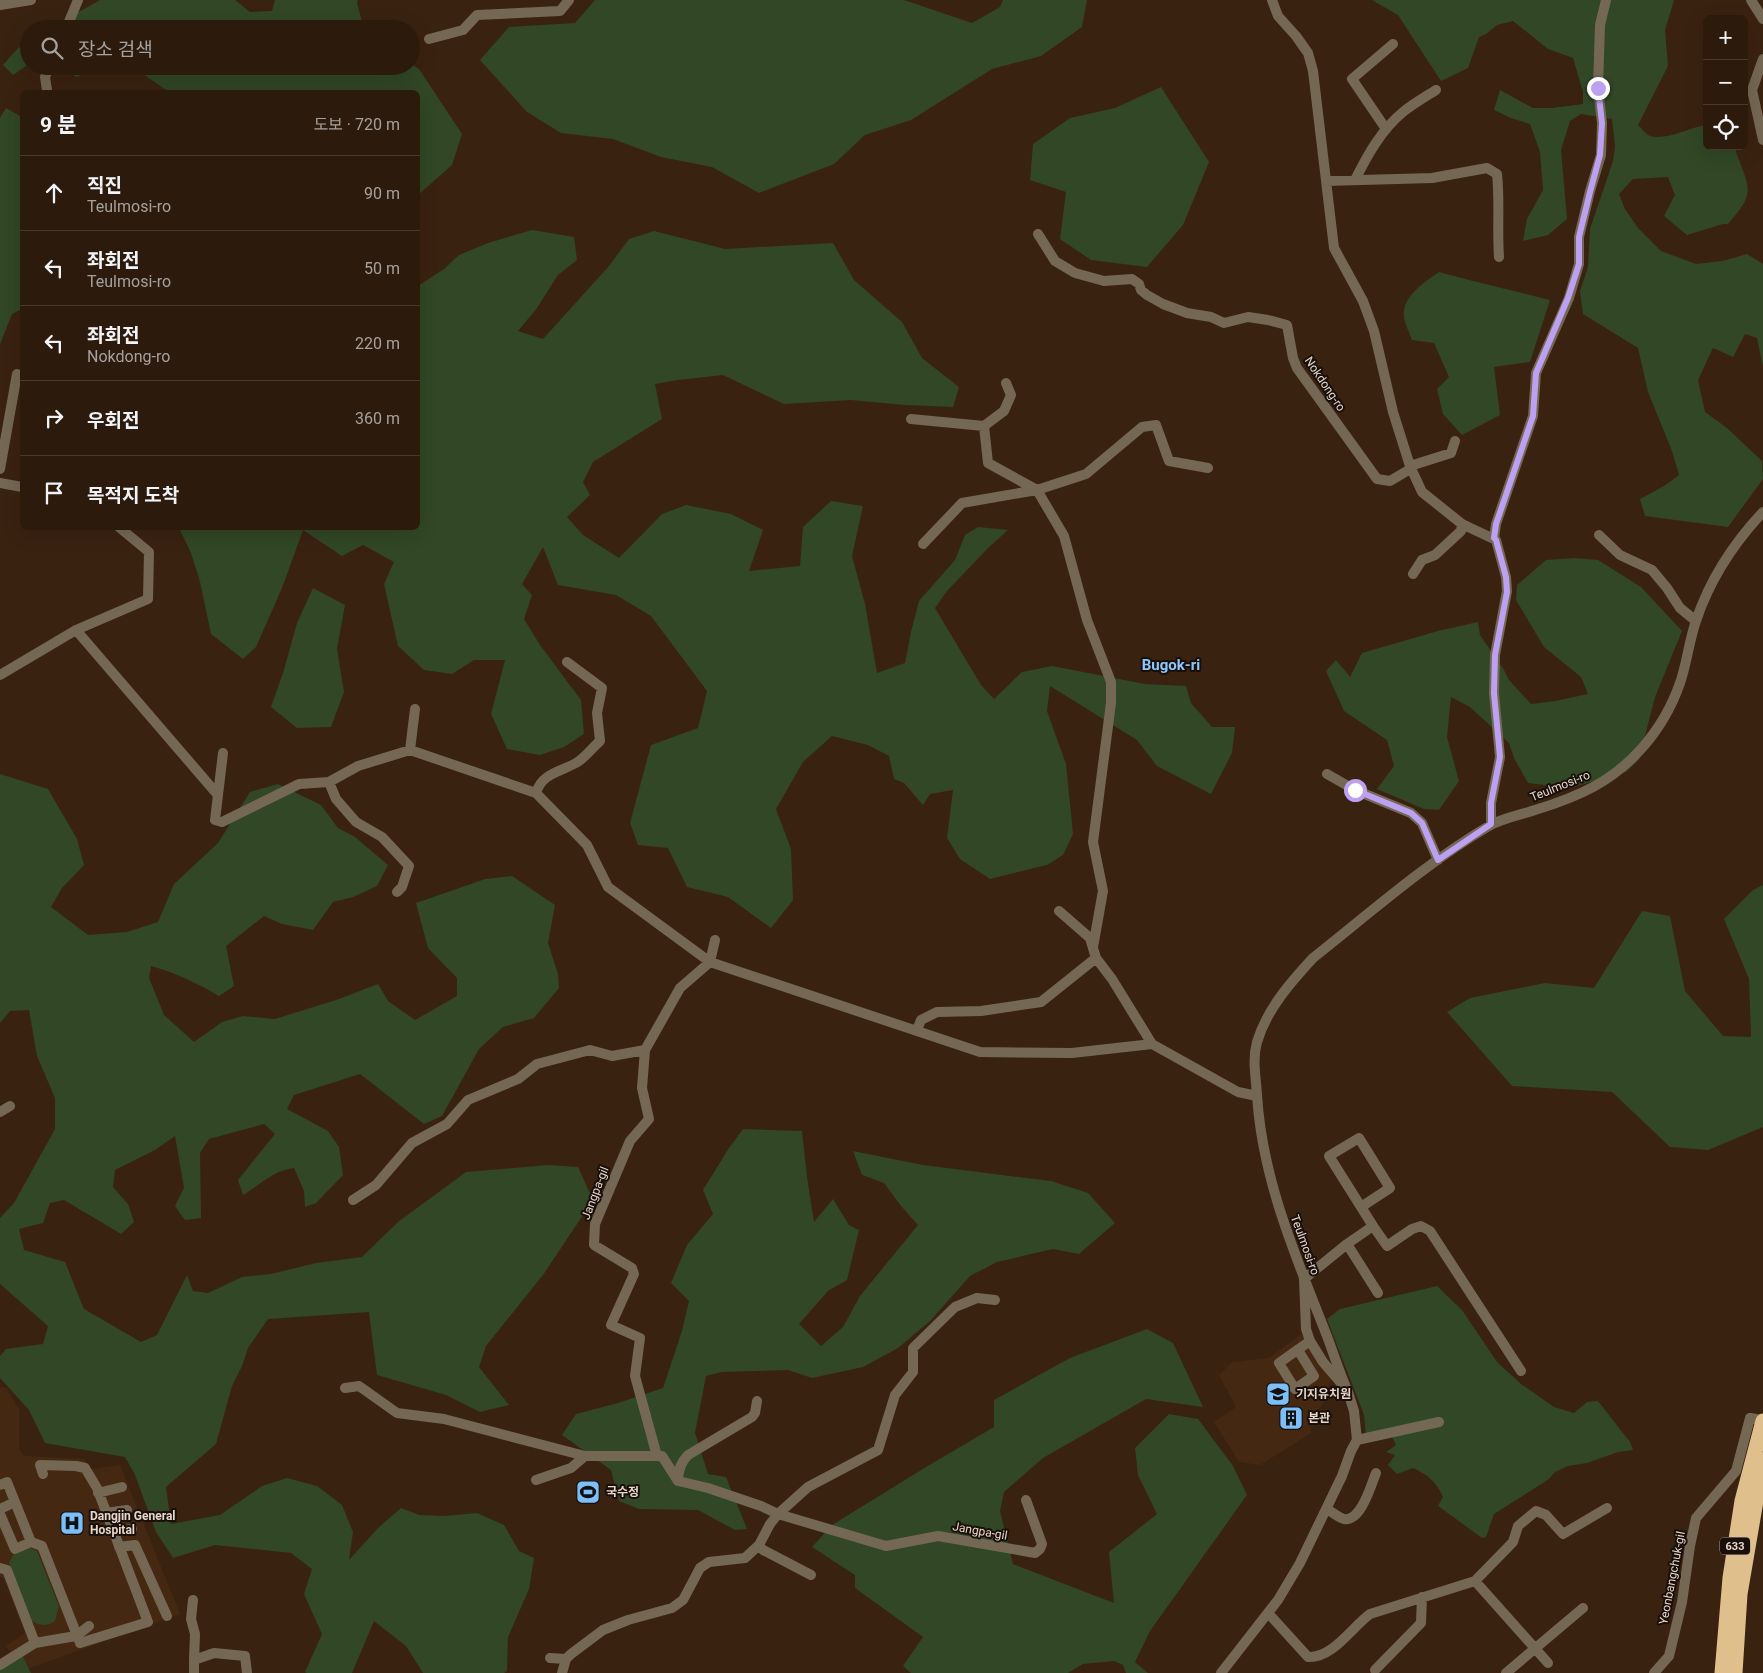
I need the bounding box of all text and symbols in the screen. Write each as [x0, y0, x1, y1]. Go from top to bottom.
map controls [1703, 15, 1748, 150]
button: + [1703, 15, 1748, 60]
search box [20, 20, 420, 75]
icon: search [38, 34, 66, 62]
text: 장소 검색 [78, 38, 153, 61]
button: − [1703, 60, 1748, 105]
route end [1587, 77, 1610, 100]
button: locate [1703, 105, 1748, 150]
text: 9 분 [40, 113, 77, 137]
text: 도보 · 720 m [313, 115, 400, 134]
text: 직진 [87, 174, 122, 197]
icon: ahead [40, 179, 68, 207]
text: 90 m [364, 184, 400, 203]
text: Teulmosi-ro [87, 197, 171, 216]
text: 좌회전 [87, 249, 139, 272]
icon: left [40, 254, 68, 282]
text: 50 m [364, 259, 400, 278]
text: Teulmosi-ro [87, 272, 171, 291]
text: 좌회전 [87, 324, 139, 347]
icon: left [40, 329, 68, 357]
text: 220 m [355, 334, 400, 353]
text: Nokdong-ro [87, 347, 170, 366]
street label: Nokdong-ro [1302, 354, 1348, 414]
icon: right [40, 404, 68, 432]
text: 우회전 [87, 409, 139, 432]
text: 360 m [355, 409, 400, 428]
icon: arrive [40, 479, 68, 507]
text: 목적지 도착 [87, 484, 179, 507]
district label: Bugok-ri [1142, 656, 1200, 674]
street label: Teulmosi-ro [1528, 768, 1592, 804]
route start [1344, 779, 1367, 802]
street label: Jangpa-gil [578, 1165, 612, 1221]
street label: Teulmosi-ro [1288, 1213, 1322, 1277]
school or university icon: 기지유치원 [1265, 1381, 1291, 1407]
place label: 기지유치원 [1296, 1387, 1351, 1401]
building icon: 본관 [1278, 1405, 1304, 1431]
place label: 본관 [1308, 1411, 1330, 1425]
sports icon: 국수정 [575, 1479, 601, 1505]
place label: 국수정 [606, 1485, 639, 1499]
place label: Dangjin General Hospital [90, 1509, 175, 1537]
hospital icon: Dangjin General Hospital [59, 1510, 85, 1536]
street label: Jangpa-gil [951, 1519, 1009, 1543]
street label: Yeonbangchuk-gil [1656, 1530, 1688, 1626]
road number: 633 [1720, 1538, 1750, 1554]

